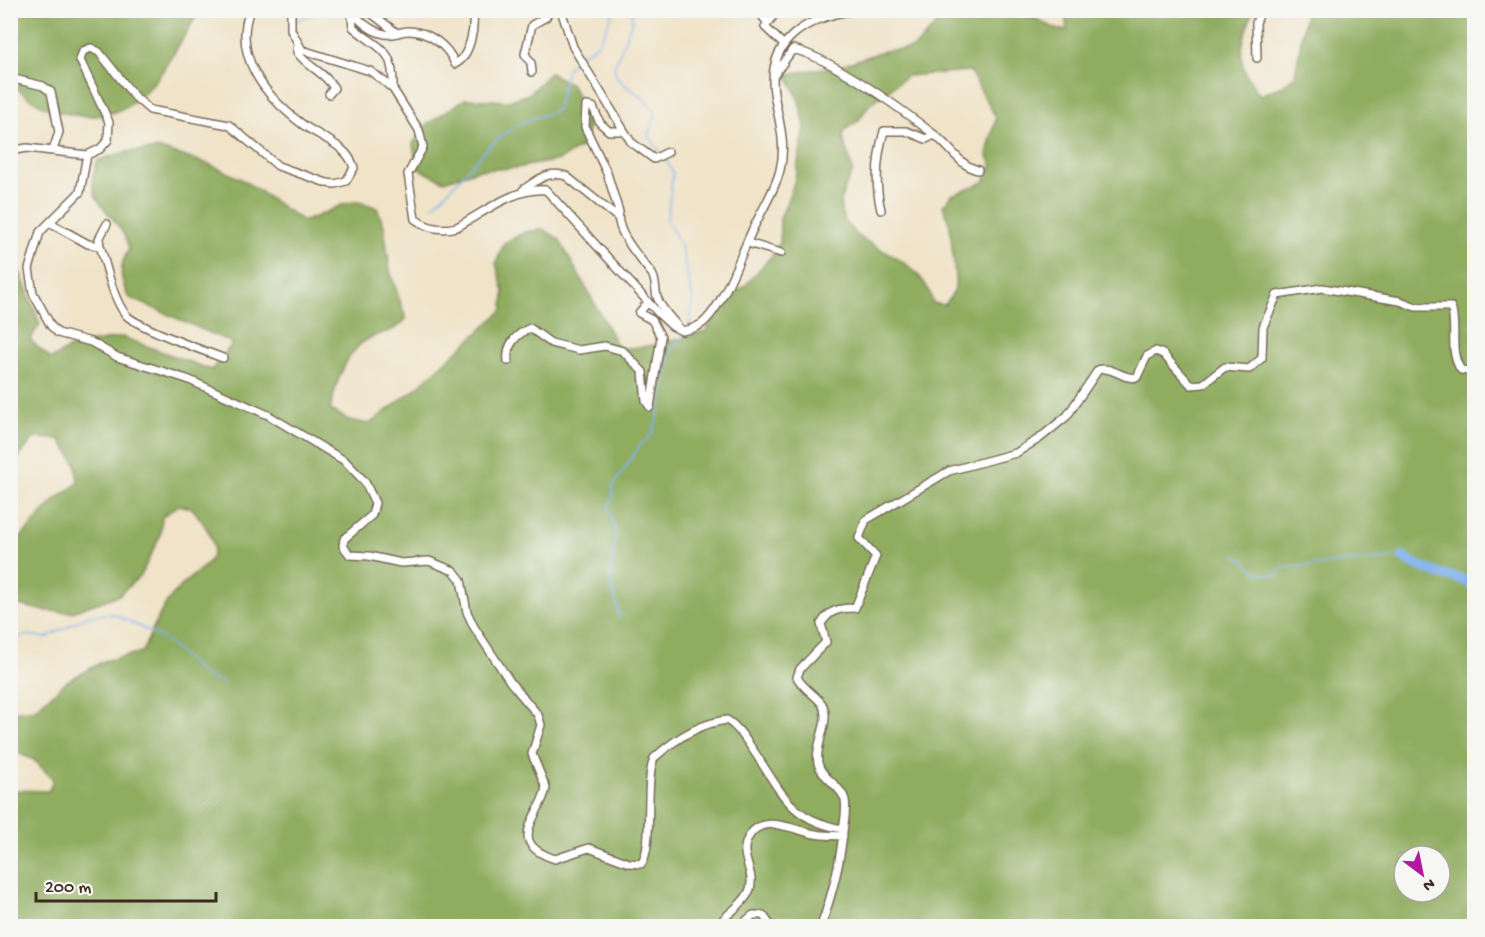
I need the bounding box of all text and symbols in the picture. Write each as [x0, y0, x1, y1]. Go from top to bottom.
north arrow [1392, 844, 1452, 904]
scale bar [36, 865, 216, 903]
text: N [1418, 873, 1438, 895]
text: 200 m [45, 878, 92, 899]

